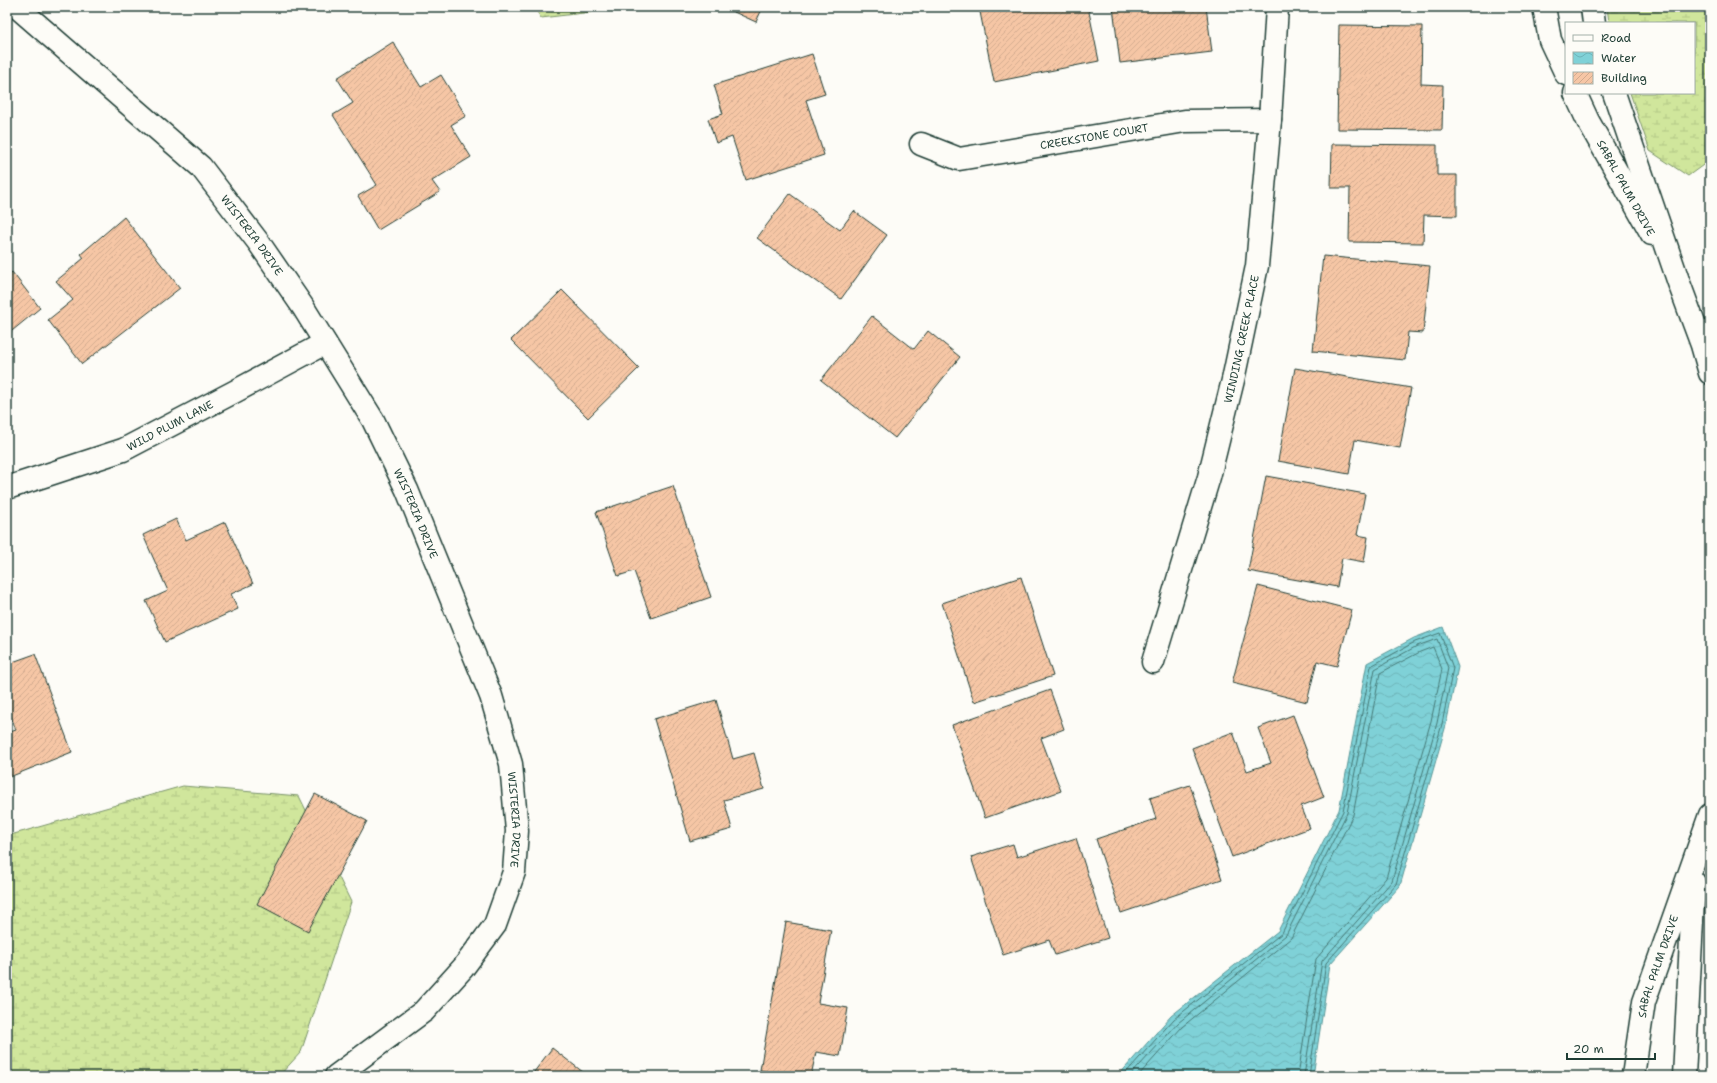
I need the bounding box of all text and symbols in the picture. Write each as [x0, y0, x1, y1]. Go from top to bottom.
legend [1565, 22, 1695, 94]
text: Road [1601, 30, 1632, 46]
text: Water [1601, 50, 1637, 66]
text: Building [1601, 70, 1647, 86]
street label: CREEKSTONE COURT [1039, 120, 1150, 153]
street label: SABAL PALM DRIVE [1593, 138, 1658, 239]
street label: WISTERIA DRIVE [217, 192, 286, 279]
street label: WINDING CREEK PLACE [1221, 274, 1263, 405]
street label: WILD PLUM LANE [124, 397, 216, 455]
street label: WISTERIA DRIVE [390, 466, 441, 561]
street label: WISTERIA DRIVE [504, 771, 524, 868]
street label: SABAL PALM DRIVE [1635, 913, 1682, 1019]
scale bar [1567, 1035, 1655, 1061]
text: 20 m [1573, 1041, 1604, 1057]

